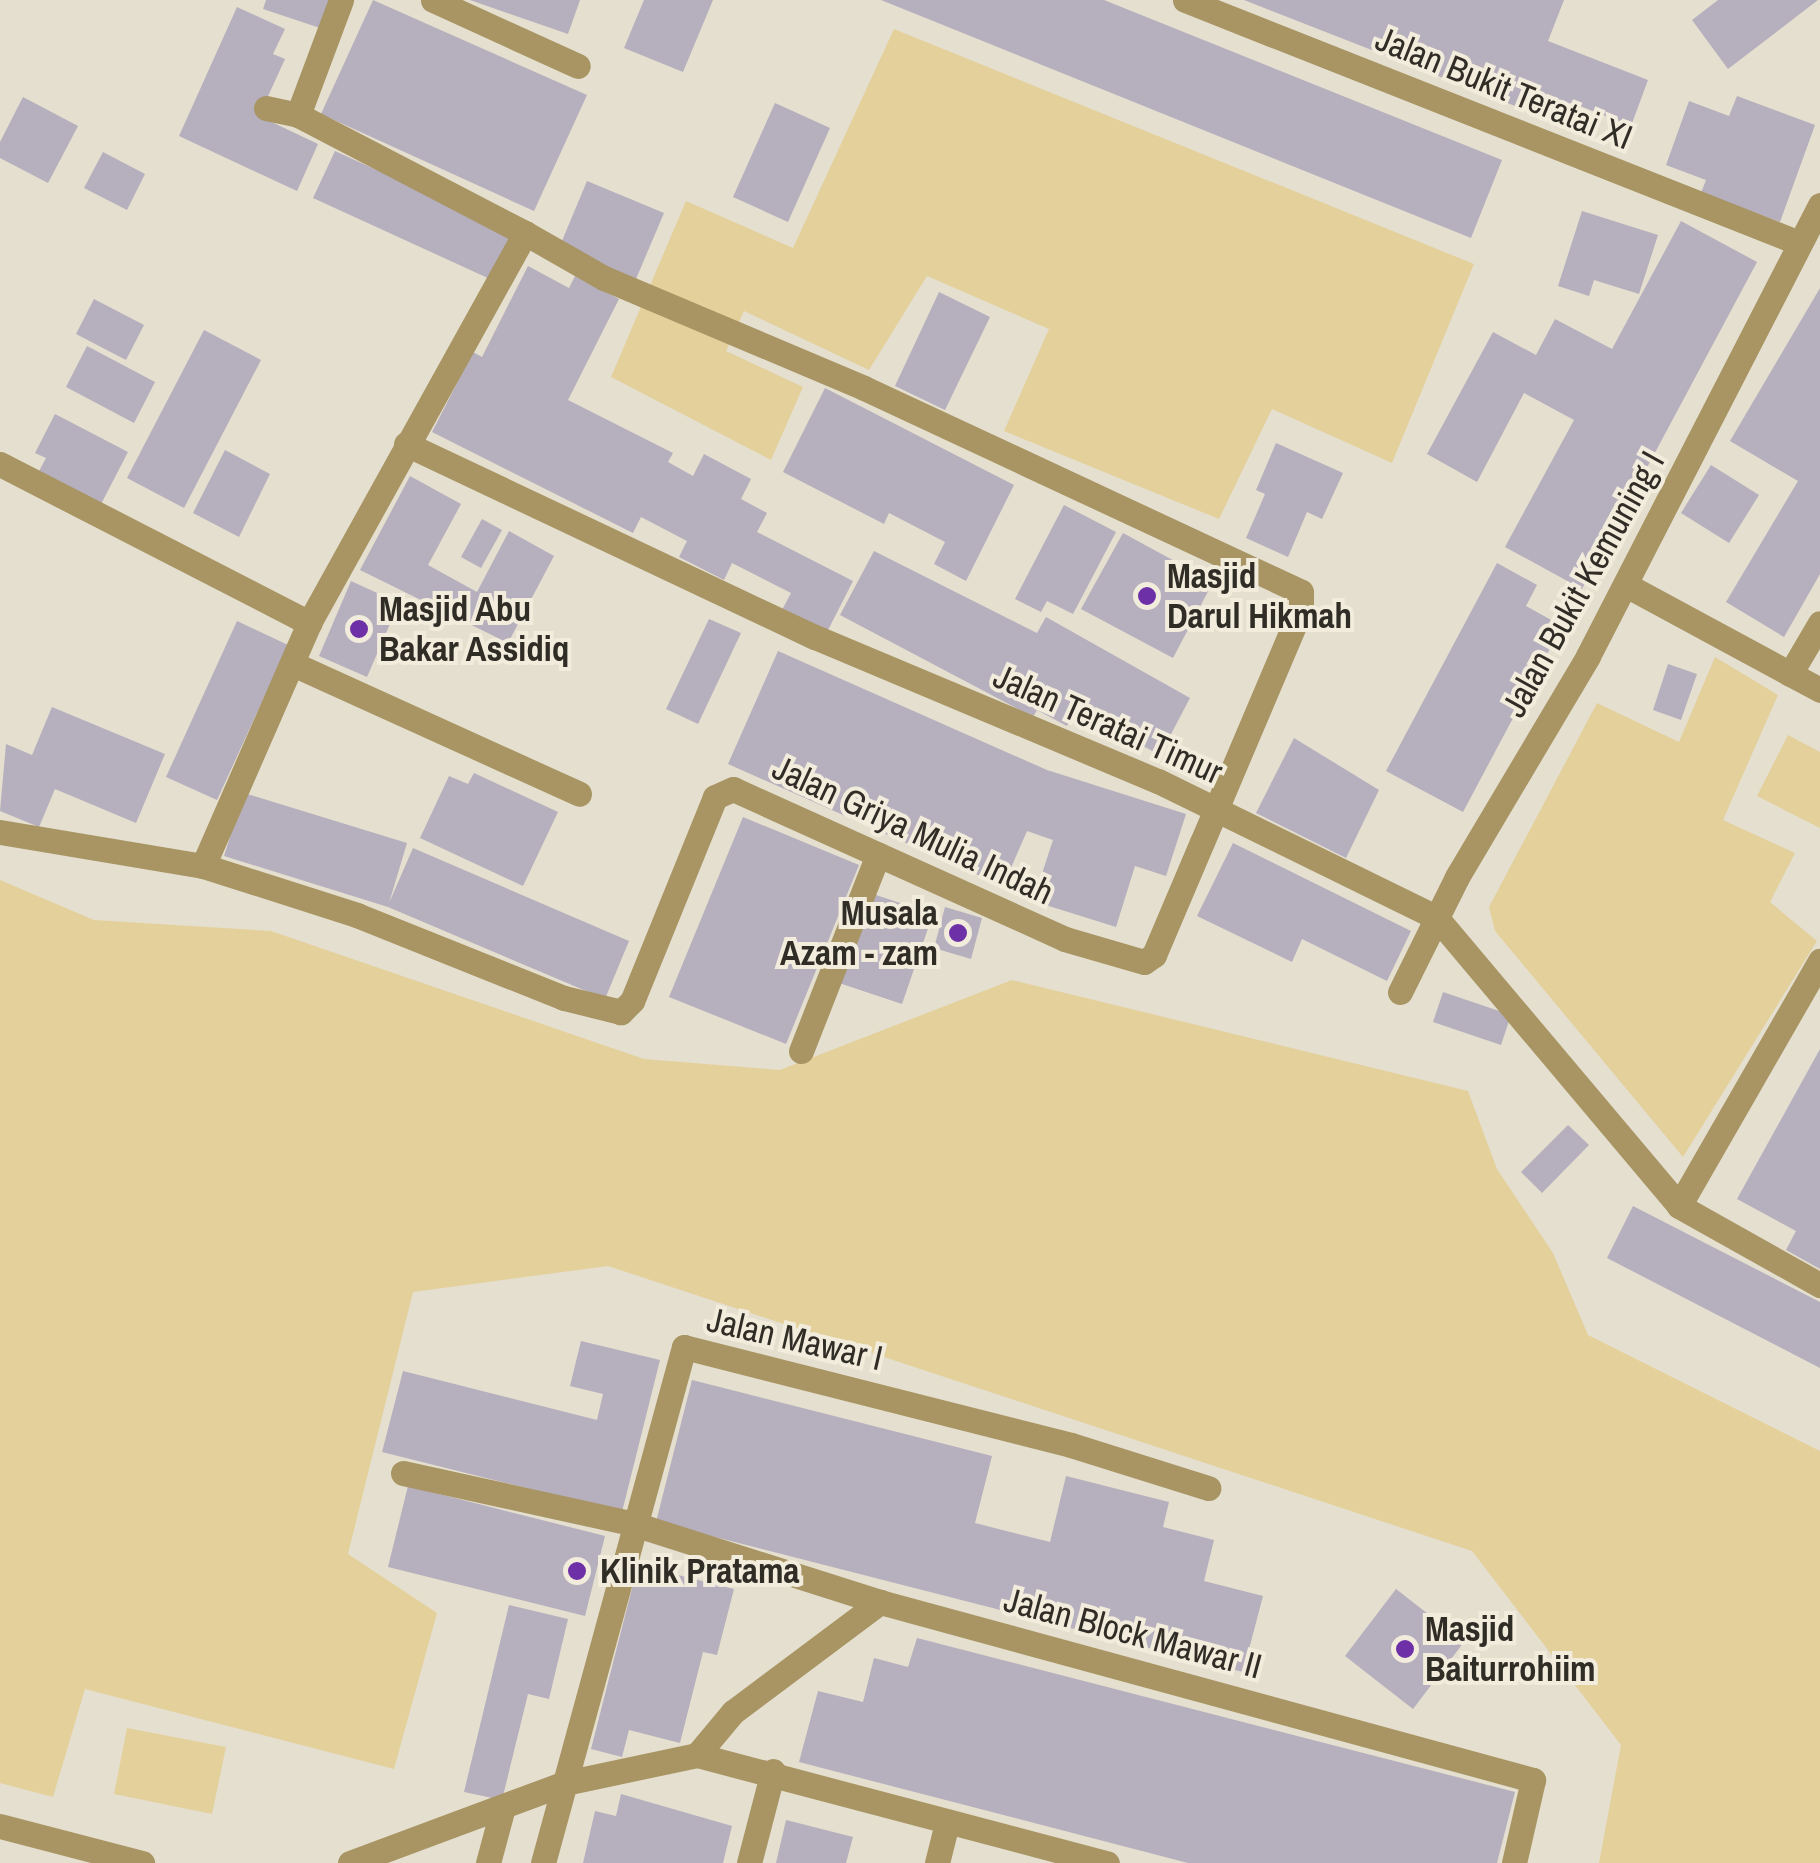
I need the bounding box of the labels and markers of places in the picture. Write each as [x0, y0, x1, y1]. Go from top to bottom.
place label: Masjid Darul Hikmah [1167, 555, 1352, 637]
marker: Masjid Darul Hikmah [1136, 585, 1158, 607]
place label: Masjid Abu Bakar Assidiq [379, 588, 570, 670]
marker: Masjid Abu Bakar Assidiq [348, 618, 370, 640]
place label: Musala Azam - zam [780, 892, 938, 974]
marker: Musala Azam - zam [947, 922, 969, 944]
place label: Klinik Pratama [600, 1550, 799, 1592]
marker: Klinik Pratama [564, 1558, 590, 1584]
place label: Masjid Baiturrohiim [1425, 1608, 1596, 1690]
marker: Masjid Baiturrohiim [1394, 1638, 1416, 1660]

